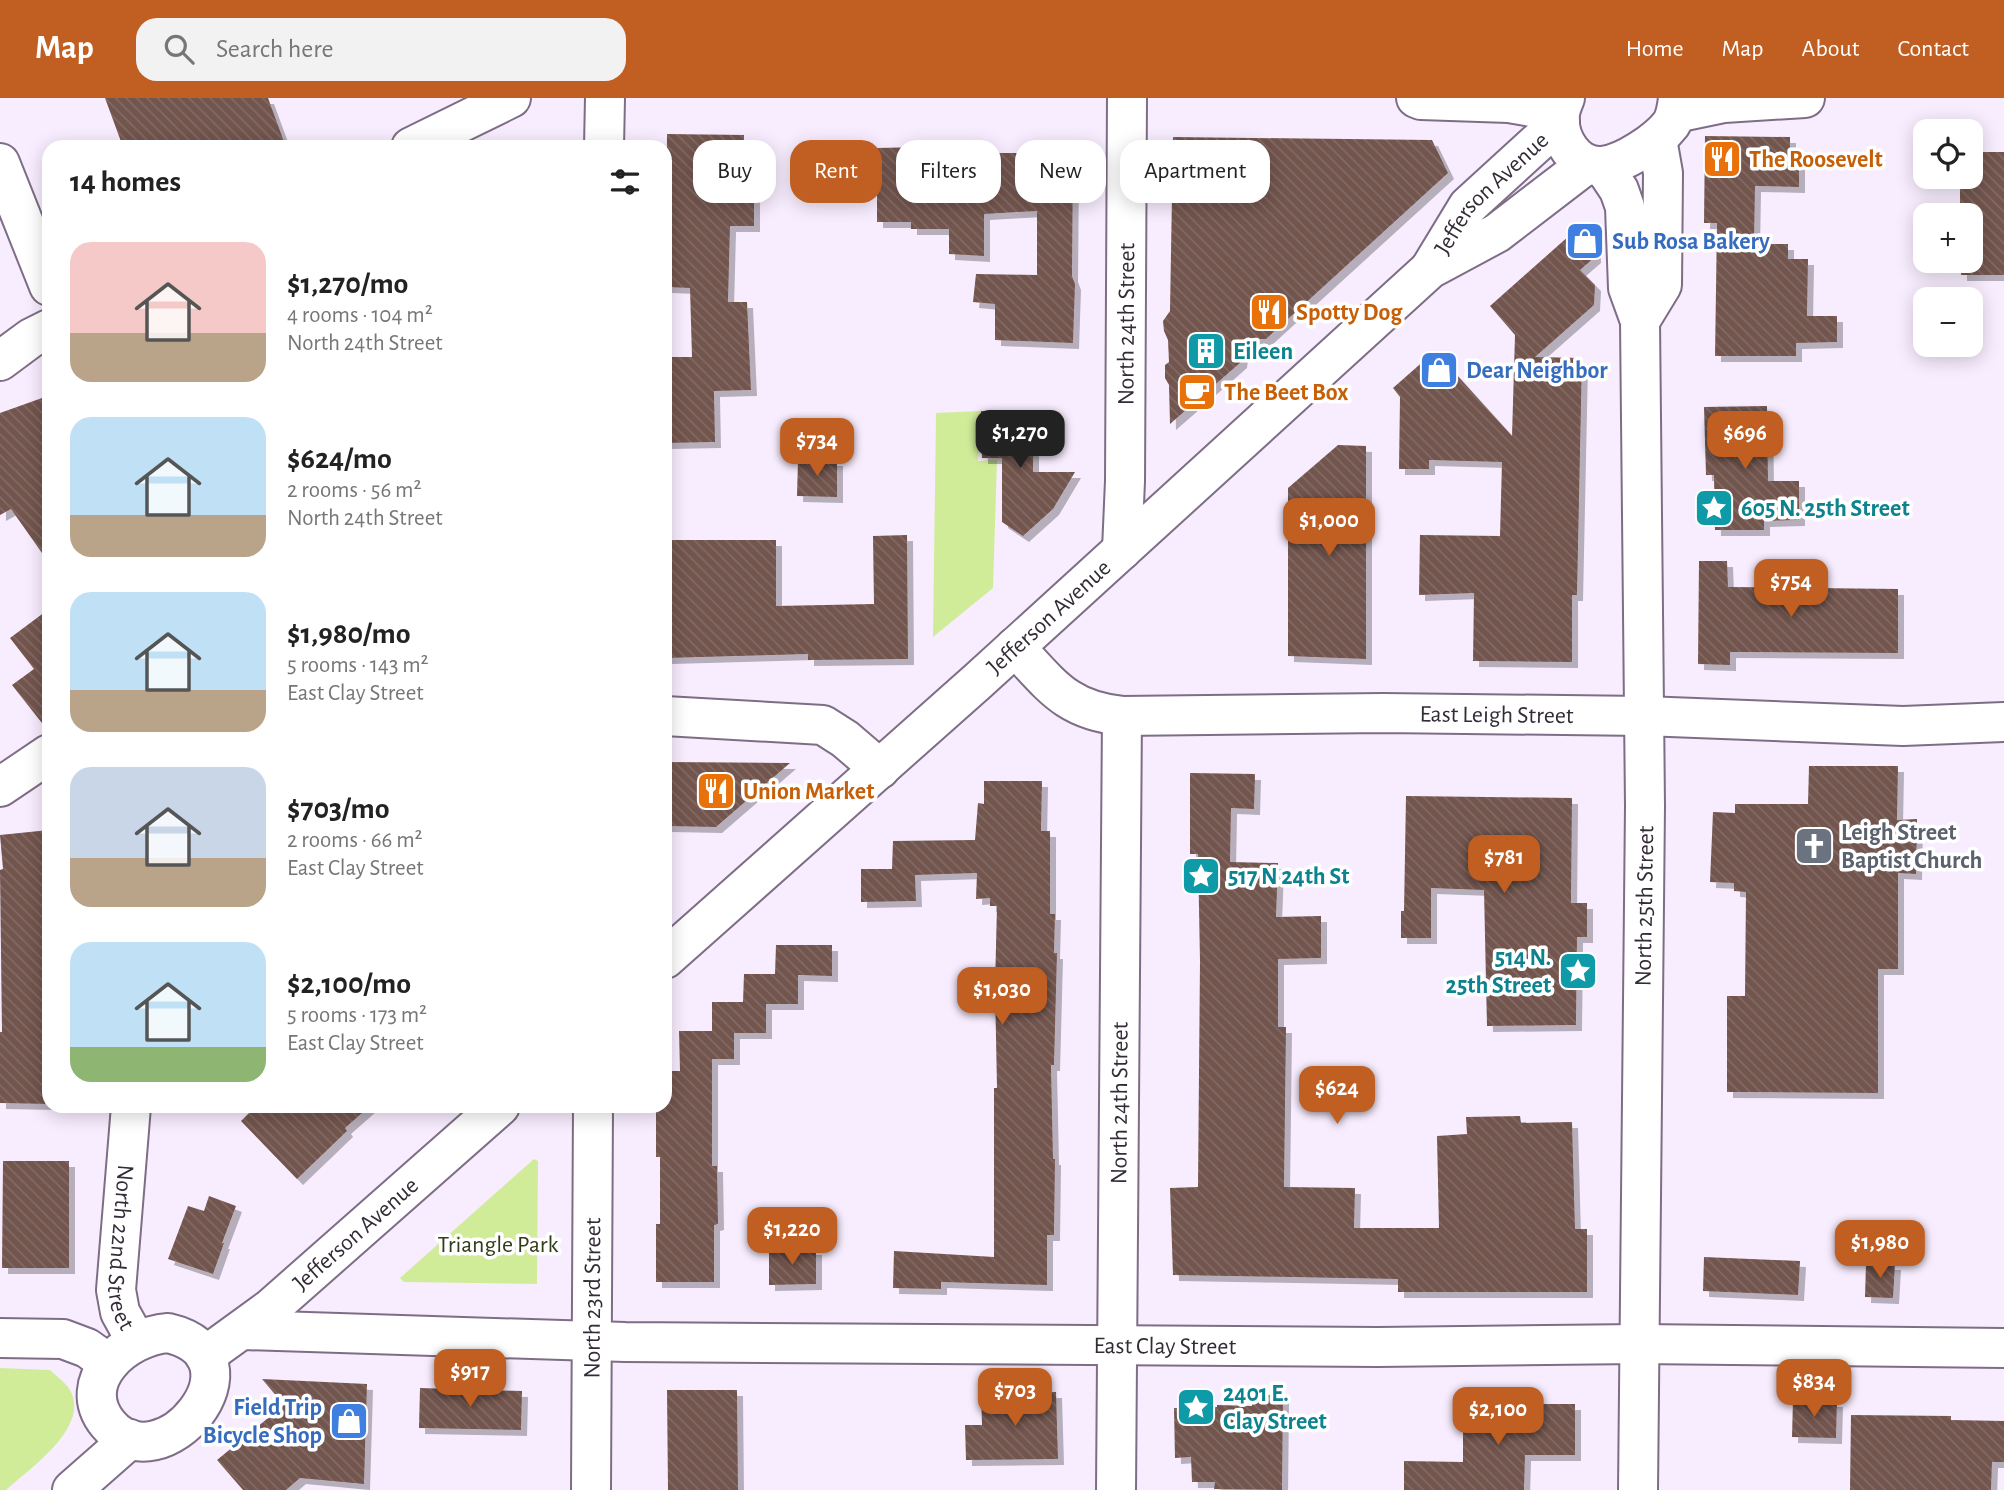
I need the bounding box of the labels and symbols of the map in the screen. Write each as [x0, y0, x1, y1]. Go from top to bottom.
street label: Jefferson Avenue [1430, 128, 1553, 259]
restaurant icon: The Roosevelt [1701, 138, 1743, 180]
place label: The Roosevelt [1749, 148, 1883, 172]
shop icon: Sub Rosa Bakery [1564, 220, 1606, 262]
place label: Sub Rosa Bakery [1612, 230, 1770, 254]
street label: North 24th Street [1114, 242, 1139, 405]
restaurant icon: Spotty Dog [1248, 291, 1290, 333]
place label: Spotty Dog [1296, 301, 1403, 325]
building icon: Eileen [1185, 330, 1227, 372]
place label: Eileen [1233, 340, 1293, 364]
shop icon: Dear Neighbor [1418, 349, 1460, 391]
place label: Dear Neighbor [1466, 359, 1608, 383]
cafe icon: The Beet Box [1176, 371, 1218, 413]
place label: The Beet Box [1224, 381, 1348, 405]
pin: $1,270 [963, 410, 1077, 470]
pin: $696 [1704, 412, 1786, 471]
pin: $734 [776, 418, 858, 478]
place icon: 605 N. 25th Street [1693, 487, 1735, 529]
place label: 605 N. 25th Street [1741, 497, 1910, 521]
pin: $1,000 [1272, 498, 1386, 558]
street label: Jefferson Avenue [983, 555, 1116, 680]
pin: $754 [1750, 560, 1832, 619]
street label: East Leigh Street [1419, 702, 1574, 728]
restaurant icon: Union Market [695, 770, 737, 812]
place label: Union Market [743, 780, 874, 804]
place label: Leigh Street Baptist Church [1841, 821, 1982, 873]
street label: North 25th Street [1632, 825, 1658, 987]
church icon: Leigh Street Baptist Church [1793, 825, 1835, 867]
pin: $781 [1463, 836, 1545, 895]
place icon: 517 N 24th St [1180, 855, 1222, 897]
place label: 517 N 24th St [1228, 865, 1349, 889]
place label: 514 N. 25th Street [1446, 946, 1551, 998]
place icon: 514 N. 25th Street [1557, 950, 1599, 992]
pin: $1,030 [945, 968, 1059, 1027]
street label: North 24th Street [1107, 1021, 1133, 1184]
pin: $624 [1296, 1066, 1378, 1126]
street label: North 22nd Street [103, 1163, 139, 1335]
street label: Jefferson Avenue [289, 1173, 423, 1296]
pin: $1,220 [735, 1208, 849, 1267]
street label: North 23rd Street [581, 1217, 605, 1378]
pin: $1,980 [1823, 1220, 1937, 1280]
park label: Triangle Park [437, 1233, 559, 1257]
street label: East Clay Street [1093, 1334, 1237, 1359]
pin: $917 [429, 1350, 511, 1409]
pin: $834 [1773, 1360, 1855, 1419]
pin: $703 [974, 1368, 1056, 1428]
place label: 2401 E. Clay Street [1223, 1382, 1327, 1434]
place icon: 2401 E. Clay Street [1175, 1386, 1217, 1428]
pin: $2,100 [1441, 1388, 1555, 1447]
place label: Field Trip Bicycle Shop [203, 1396, 322, 1448]
shop icon: Field Trip Bicycle Shop [328, 1400, 370, 1442]

